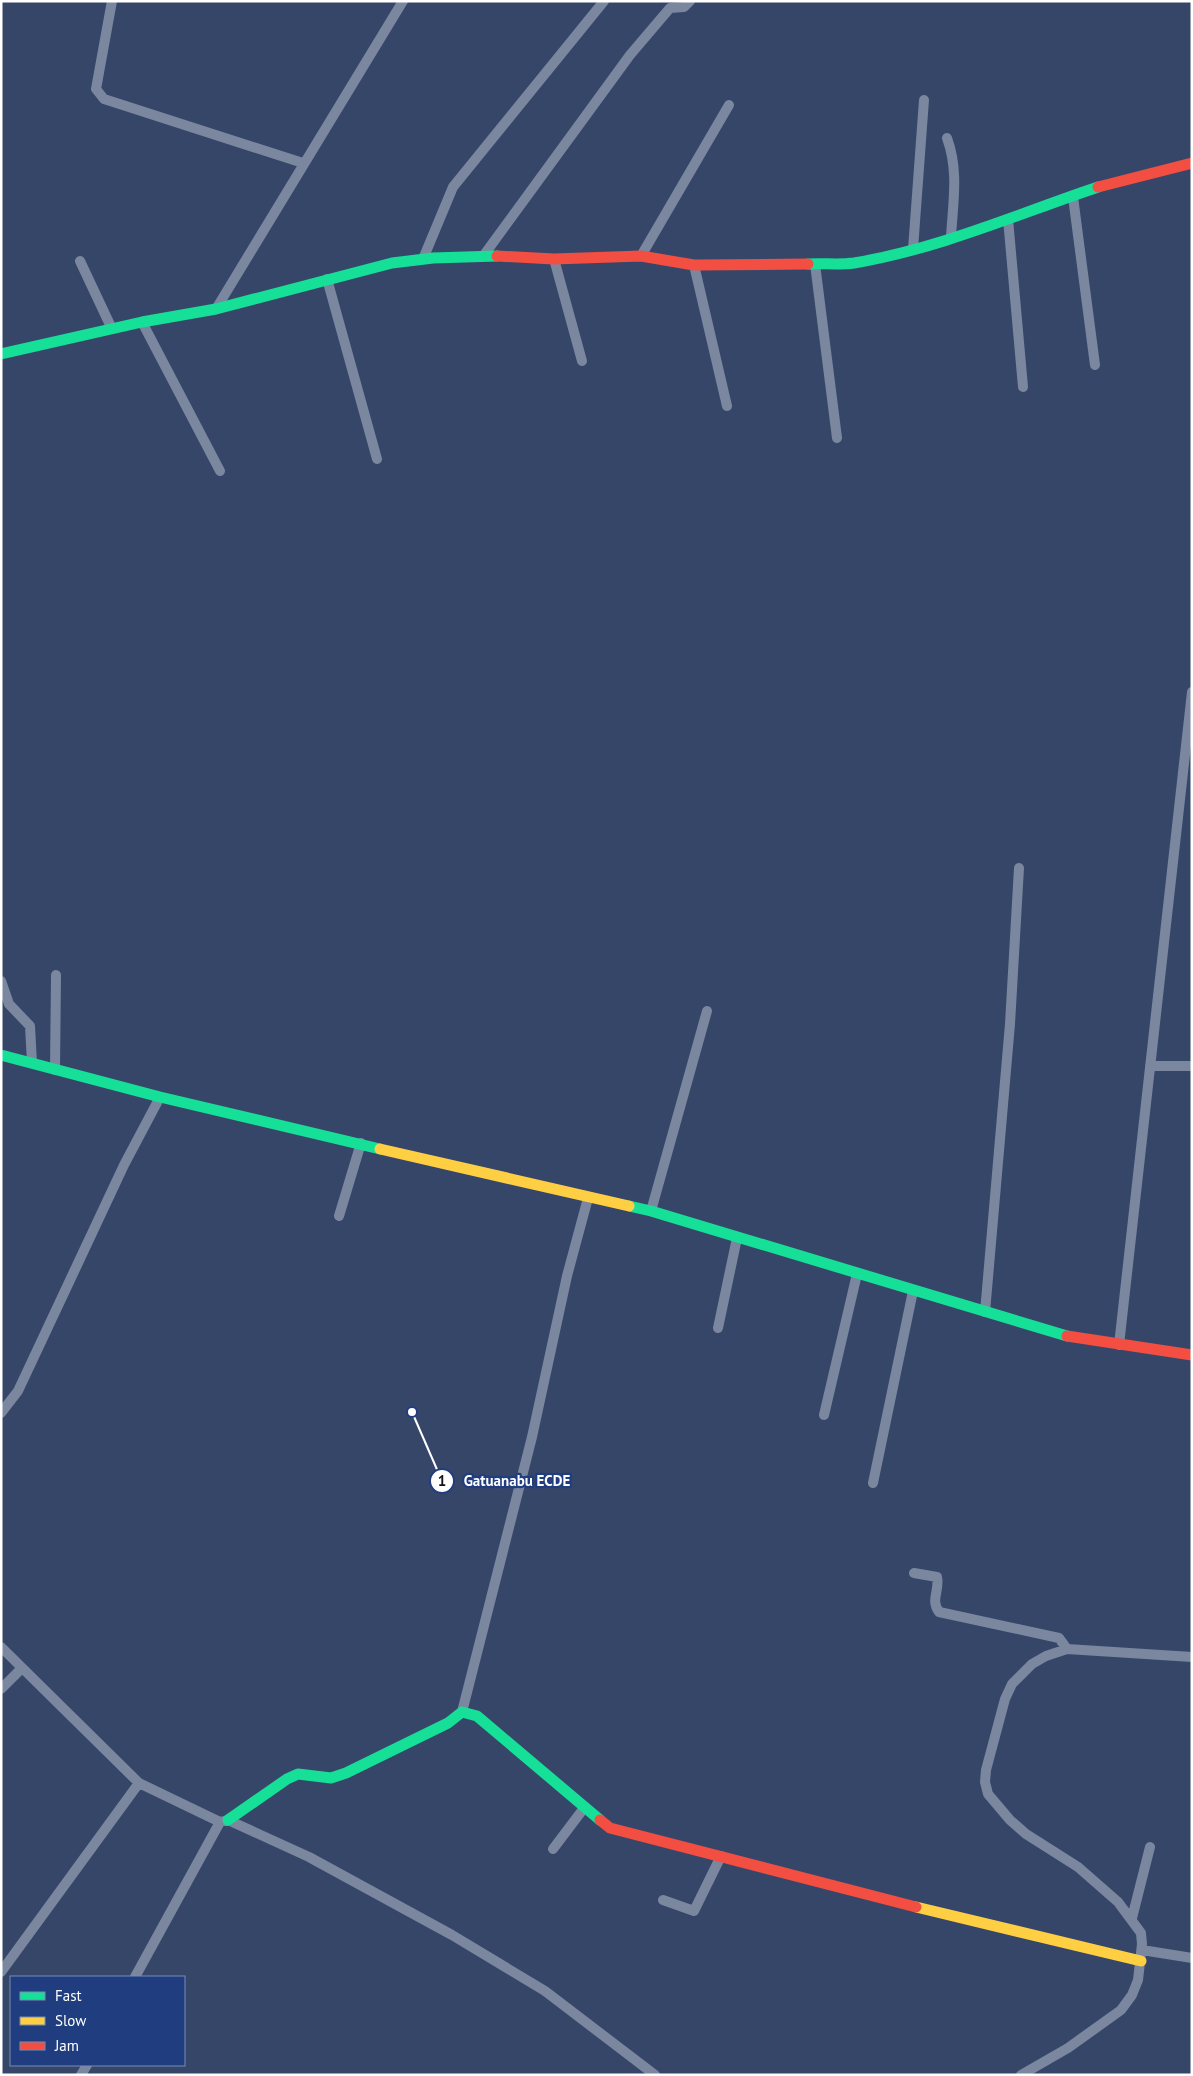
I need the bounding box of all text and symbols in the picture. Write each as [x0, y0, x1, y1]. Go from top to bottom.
callout: Gatuanabu ECDE [429, 1466, 581, 1496]
text: 1 [438, 1471, 446, 1490]
text: Gatuanabu ECDE [464, 1471, 570, 1490]
legend [10, 1976, 185, 2066]
text: Fast [55, 1986, 82, 2005]
text: Slow [55, 2011, 86, 2030]
text: Jam [54, 2036, 79, 2055]

